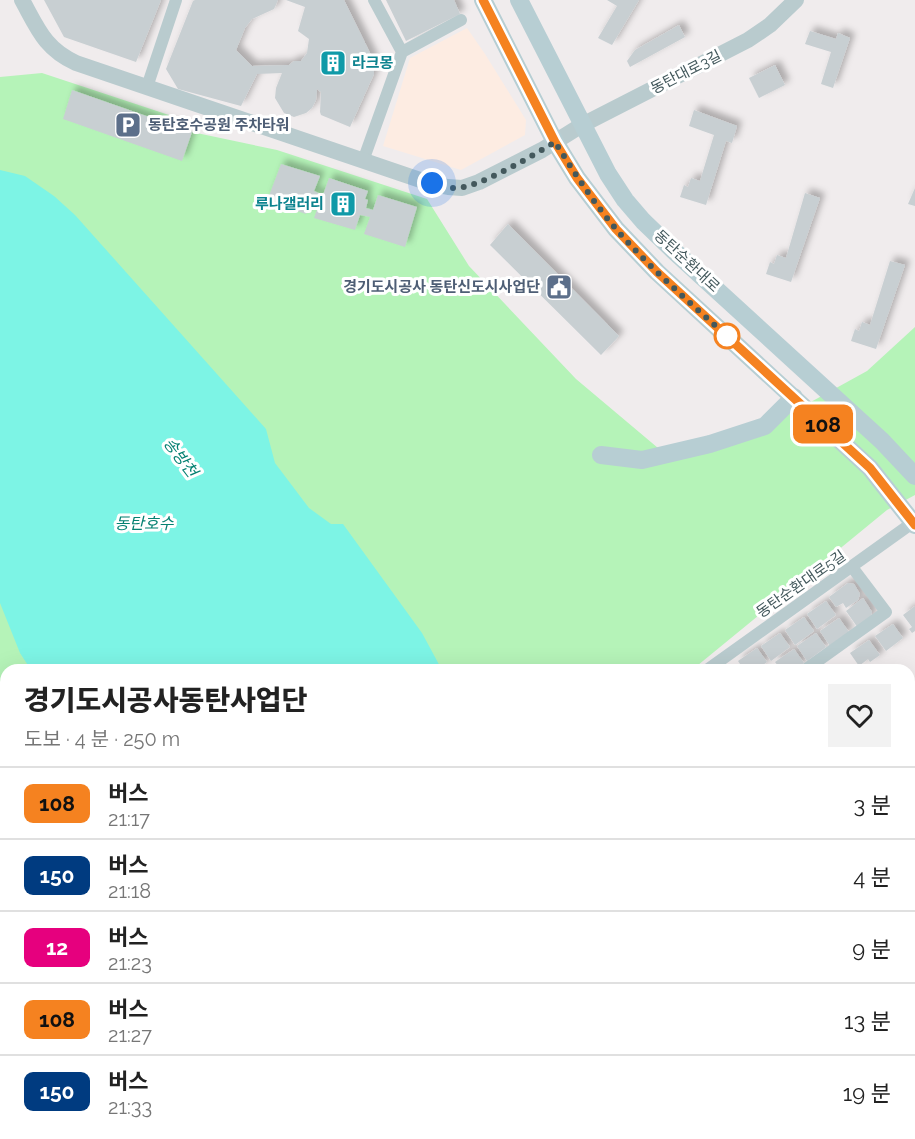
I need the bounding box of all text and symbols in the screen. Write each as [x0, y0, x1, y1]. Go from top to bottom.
street label: 동탄대로3길 [648, 46, 724, 98]
building icon: 라크몽 [318, 48, 348, 78]
place label: 라크몽 [352, 54, 394, 72]
parking icon: 동탄호수공원 주차타워 [113, 110, 143, 140]
place label: 동탄호수공원 주차타워 [148, 116, 290, 134]
your location [417, 168, 447, 198]
building icon: 루나갤러리 [328, 189, 358, 219]
place label: 루나갤러리 [255, 195, 324, 213]
street label: 동탄순환대로 [651, 226, 723, 296]
public building icon: 경기도시공사 동탄신도시사업단 [544, 272, 574, 302]
place label: 경기도시공사 동탄신도시사업단 [343, 278, 540, 296]
unlabelled marker [714, 323, 740, 349]
line badge: 108 [788, 404, 858, 444]
text: 108 [805, 412, 841, 437]
water label: 송방천 [160, 434, 203, 482]
water label: 동탄호수 [115, 514, 175, 533]
street label: 동탄순환대로5길 [753, 547, 849, 621]
text: 경기도시공사동탄사업단 [24, 684, 307, 717]
button: heart [828, 684, 891, 747]
text: 도보 · 4 분 · 250 m [24, 727, 180, 751]
text: 버스 [108, 780, 148, 806]
text: 108 [39, 791, 75, 816]
text: 3 분 [853, 792, 891, 818]
text: 21:17 [108, 807, 150, 831]
text: 버스 [108, 852, 148, 878]
text: 150 [40, 863, 74, 888]
text: 4 분 [853, 864, 891, 890]
text: 21:18 [108, 879, 151, 903]
text: 버스 [108, 924, 148, 950]
text: 12 [46, 935, 68, 960]
text: 9 분 [852, 936, 891, 962]
text: 21:23 [108, 951, 152, 975]
text: 버스 [108, 996, 148, 1022]
text: 108 [39, 1007, 75, 1032]
text: 13 분 [844, 1008, 891, 1034]
text: 21:27 [108, 1023, 152, 1047]
text: 버스 [108, 1068, 148, 1094]
text: 150 [40, 1079, 74, 1104]
text: 19 분 [843, 1080, 891, 1106]
text: 21:33 [108, 1095, 152, 1119]

